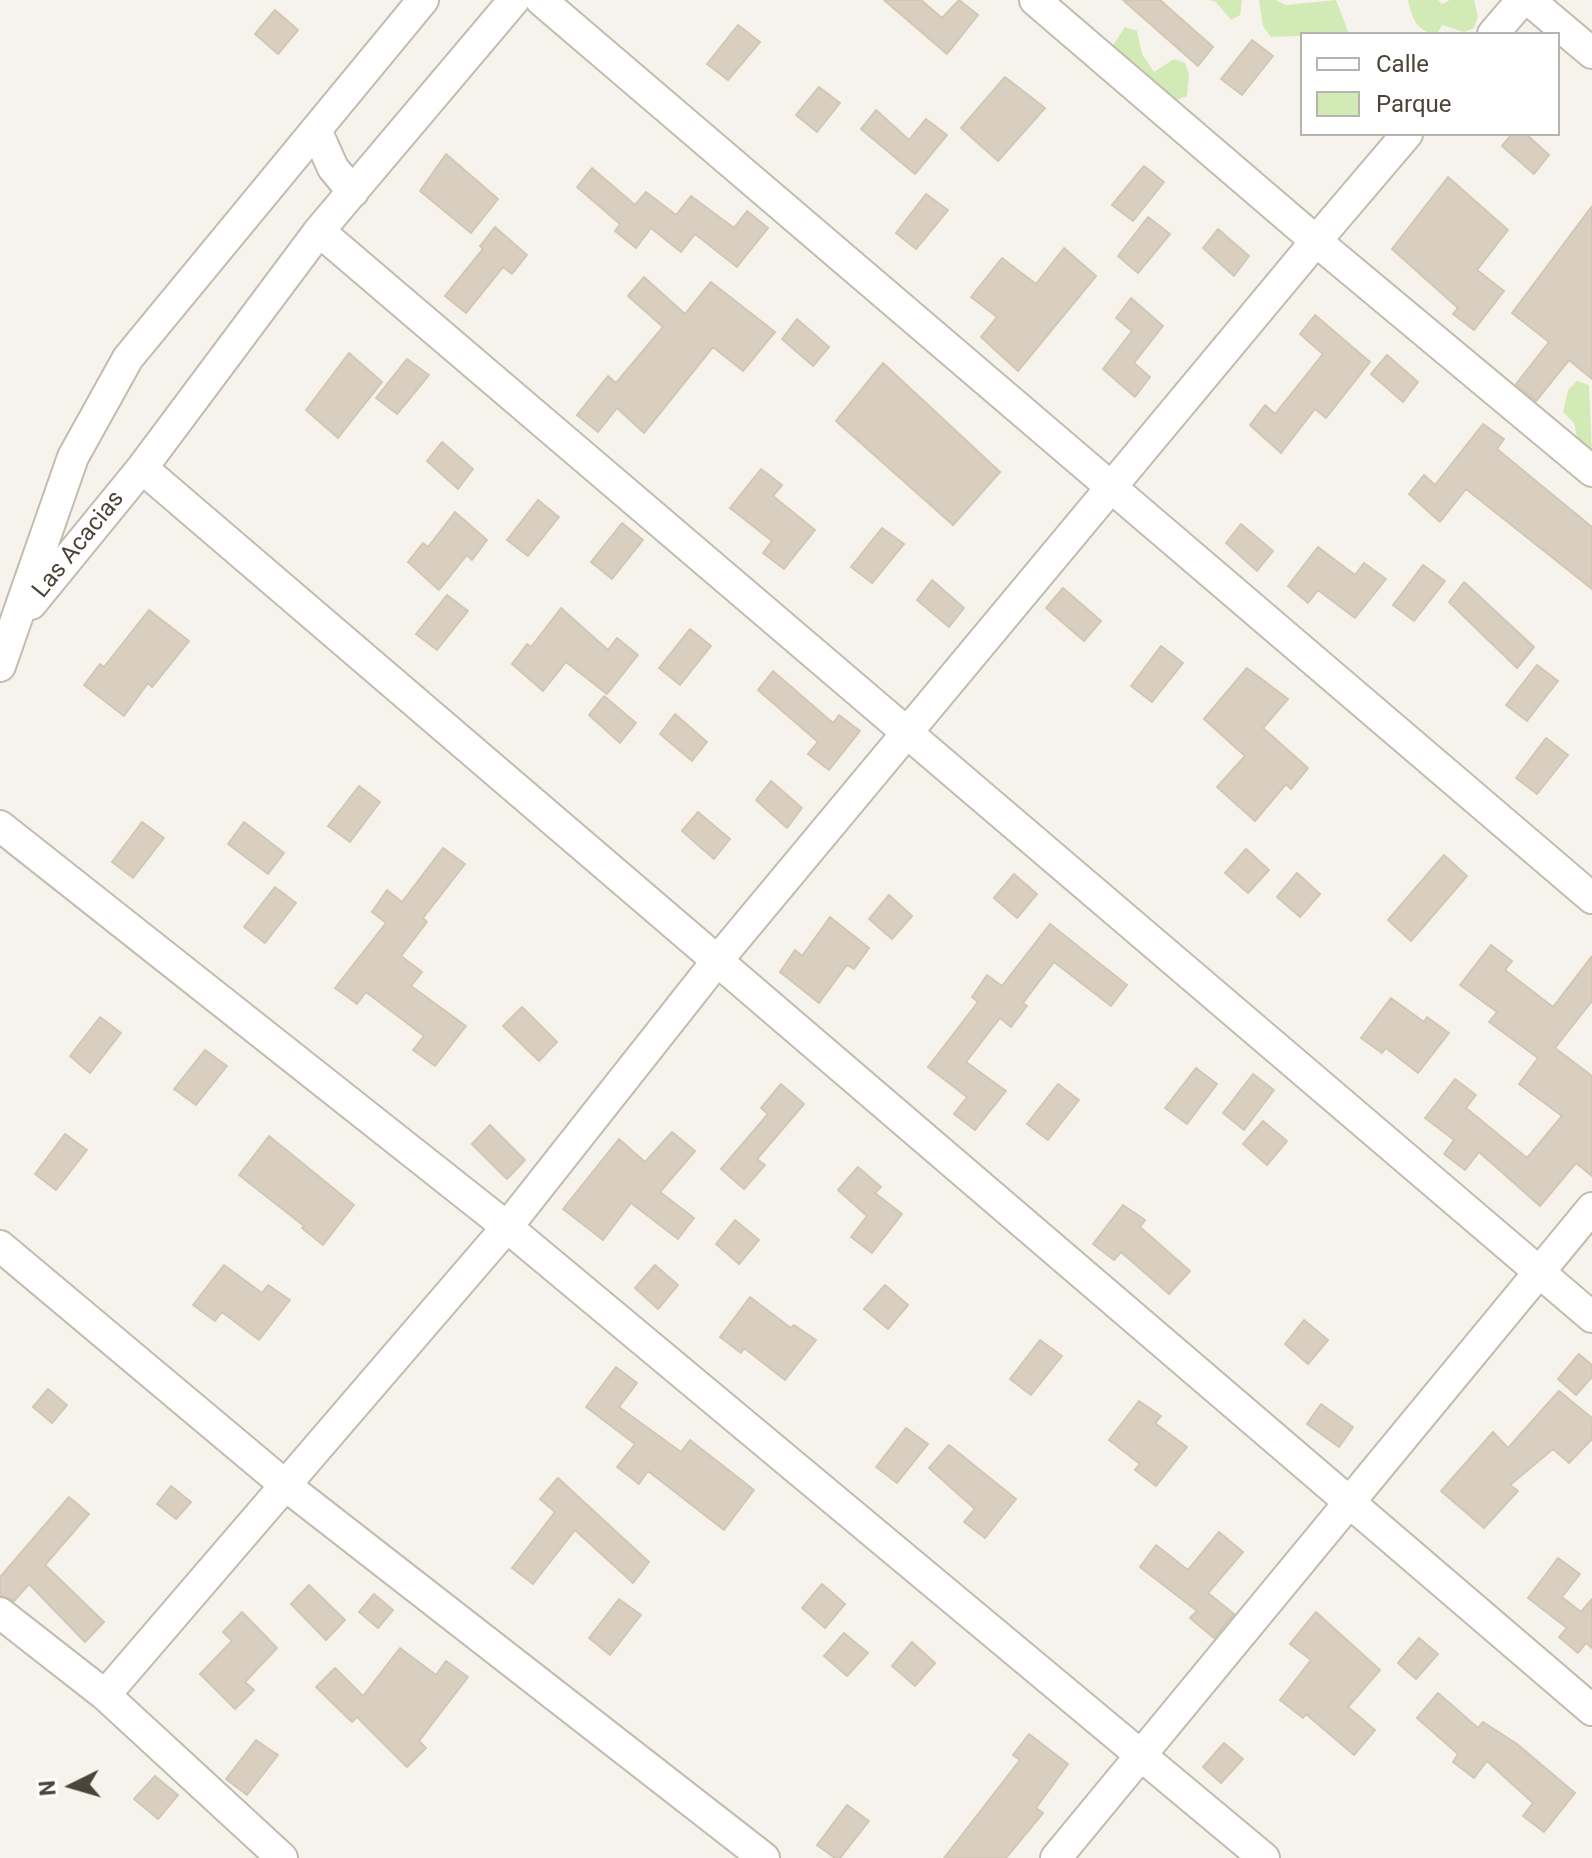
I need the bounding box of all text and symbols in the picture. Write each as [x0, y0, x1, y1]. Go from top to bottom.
legend [1300, 32, 1560, 136]
text: Calle [1376, 50, 1429, 78]
text: Parque [1376, 90, 1452, 118]
street label: Las Acacias [27, 486, 131, 604]
north arrow [32, 1746, 112, 1826]
text: N [34, 1779, 61, 1797]

